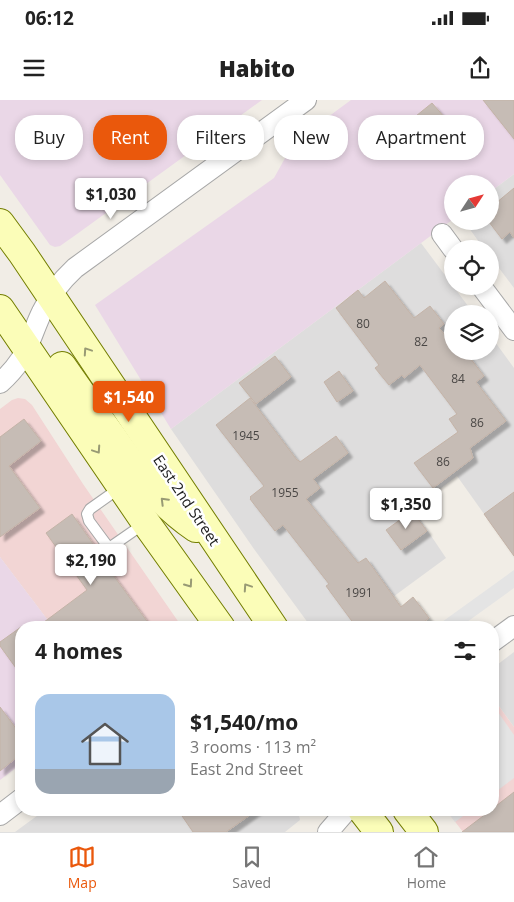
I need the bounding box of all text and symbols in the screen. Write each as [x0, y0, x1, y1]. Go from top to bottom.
text: 06:12 [25, 5, 74, 31]
text: Habito [219, 53, 295, 83]
icon: menu [20, 54, 48, 82]
icon: share [466, 54, 494, 82]
chip: Buy [15, 115, 83, 160]
chip: Rent [93, 115, 167, 160]
chip: Filters [177, 115, 264, 160]
chip: New [274, 115, 348, 160]
chip: Apartment [358, 115, 484, 160]
north arrow [444, 175, 499, 230]
map controls [444, 175, 499, 360]
pin: $1,030 [70, 178, 152, 220]
text: $1,030 [86, 183, 136, 205]
button: locate [444, 240, 499, 295]
button: layers [444, 305, 499, 360]
house number: 80 [356, 315, 370, 332]
house number: 82 [414, 333, 428, 350]
one-way arrow [84, 347, 93, 356]
house number: 84 [451, 370, 465, 387]
pin: $1,540 [88, 380, 170, 423]
text: $1,540 [104, 386, 154, 408]
house number: 86 [470, 414, 484, 431]
house number: 1945 [232, 427, 260, 444]
one-way arrow [91, 445, 100, 454]
street label: East 2nd Street [149, 451, 225, 549]
house number: 86 [436, 453, 450, 470]
house number: 1955 [271, 484, 299, 501]
pin: $1,350 [365, 488, 447, 530]
text: $1,350 [381, 493, 431, 515]
one-way arrow [160, 498, 169, 507]
pin: $2,190 [50, 544, 132, 586]
text: $2,190 [66, 549, 116, 571]
one-way arrow [183, 578, 192, 588]
one-way arrow [244, 583, 253, 593]
house number: 1991 [345, 584, 373, 601]
text: 4 homes [35, 637, 123, 665]
icon: filters [451, 637, 479, 665]
text: $1,540/mo [190, 708, 298, 736]
icon: home [75, 714, 135, 774]
text: 3 rooms · 113 m² [190, 736, 316, 758]
text: East 2nd Street [190, 758, 303, 780]
tab: Map [68, 843, 97, 892]
tab: Saved [232, 843, 271, 892]
tab: Home [407, 843, 446, 892]

